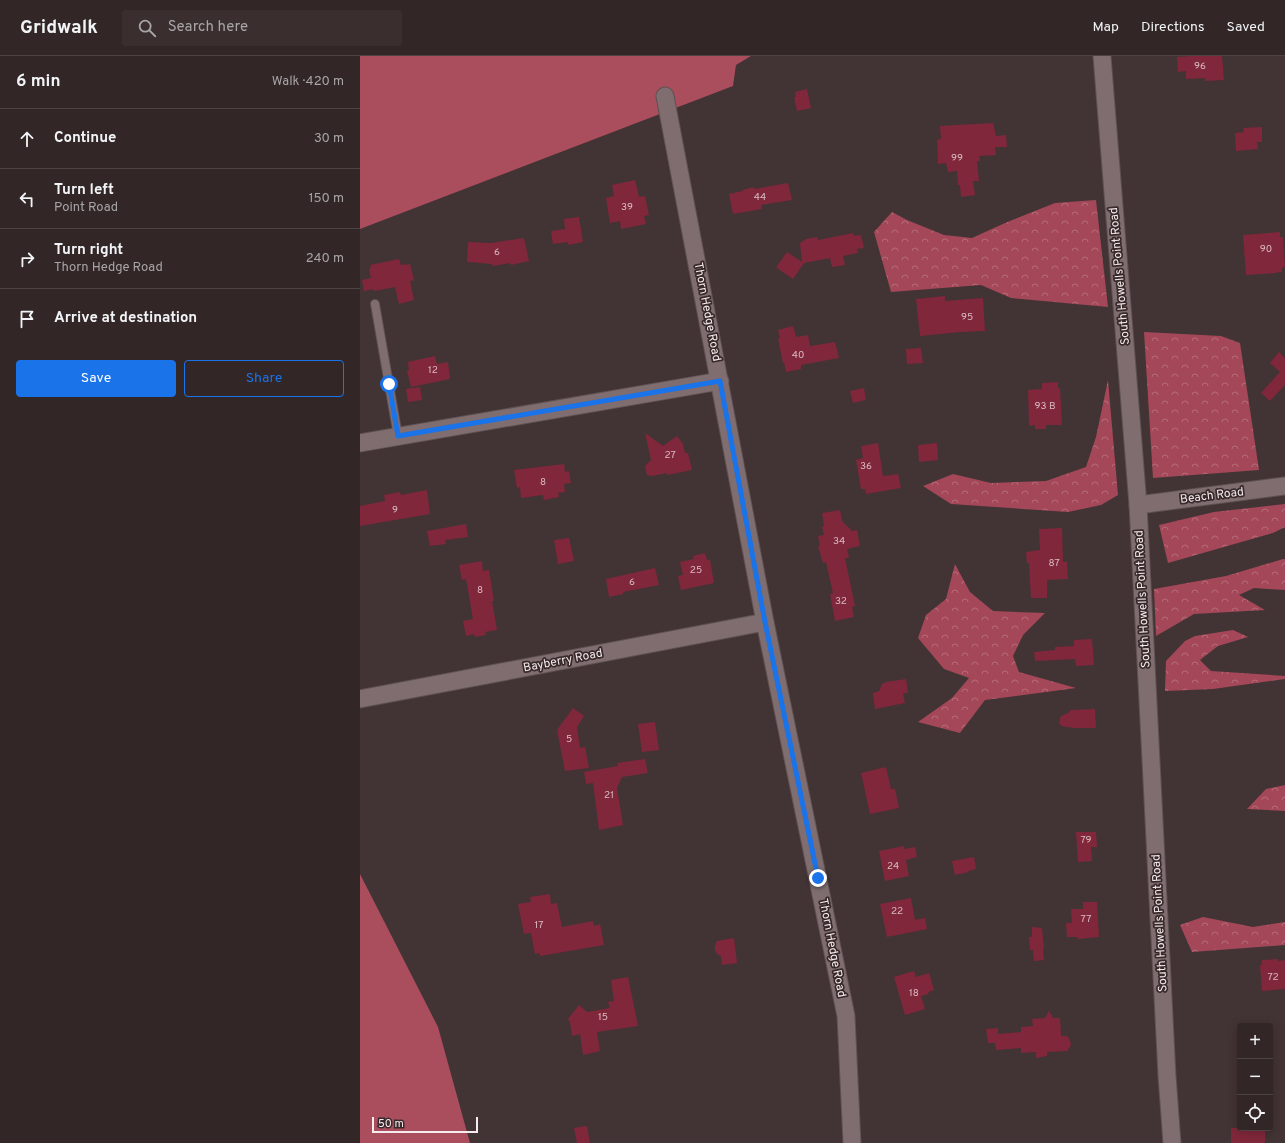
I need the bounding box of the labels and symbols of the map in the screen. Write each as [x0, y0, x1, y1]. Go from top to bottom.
house number: 96 [1194, 60, 1206, 73]
house number: 99 [951, 152, 963, 165]
house number: 44 [754, 191, 766, 204]
house number: 39 [621, 201, 633, 214]
street label: South Howells Point Road [1106, 207, 1134, 345]
house number: 90 [1260, 243, 1272, 256]
house number: 6 [494, 246, 500, 259]
street label: Thorn Hedge Road [690, 261, 724, 363]
house number: 95 [961, 311, 973, 324]
house number: 40 [792, 349, 804, 362]
house number: 12 [428, 364, 438, 377]
route start [380, 375, 398, 393]
house number: 93 B [1035, 400, 1055, 413]
house number: 27 [664, 449, 676, 462]
house number: 36 [860, 460, 872, 473]
house number: 8 [540, 476, 546, 489]
street label: Beach Road [1179, 484, 1245, 508]
house number: 9 [392, 504, 398, 517]
street label: South Howells Point Road [1131, 530, 1155, 668]
house number: 34 [833, 535, 845, 548]
house number: 87 [1048, 557, 1060, 570]
house number: 25 [690, 564, 702, 577]
house number: 6 [629, 576, 635, 589]
house number: 8 [477, 584, 483, 597]
house number: 32 [835, 595, 847, 608]
street label: Bayberry Road [522, 645, 604, 677]
house number: 5 [566, 733, 572, 746]
house number: 21 [604, 789, 614, 802]
house number: 79 [1080, 834, 1092, 847]
street label: South Howells Point Road [1148, 854, 1172, 992]
house number: 24 [887, 860, 899, 873]
route end [809, 869, 827, 887]
street label: Thorn Hedge Road [815, 897, 849, 999]
house number: 22 [891, 905, 903, 918]
house number: 77 [1081, 913, 1091, 926]
house number: 17 [535, 919, 543, 932]
house number: 72 [1267, 971, 1279, 984]
house number: 18 [909, 987, 919, 1000]
house number: 15 [598, 1011, 608, 1024]
scale bar [372, 1115, 478, 1134]

